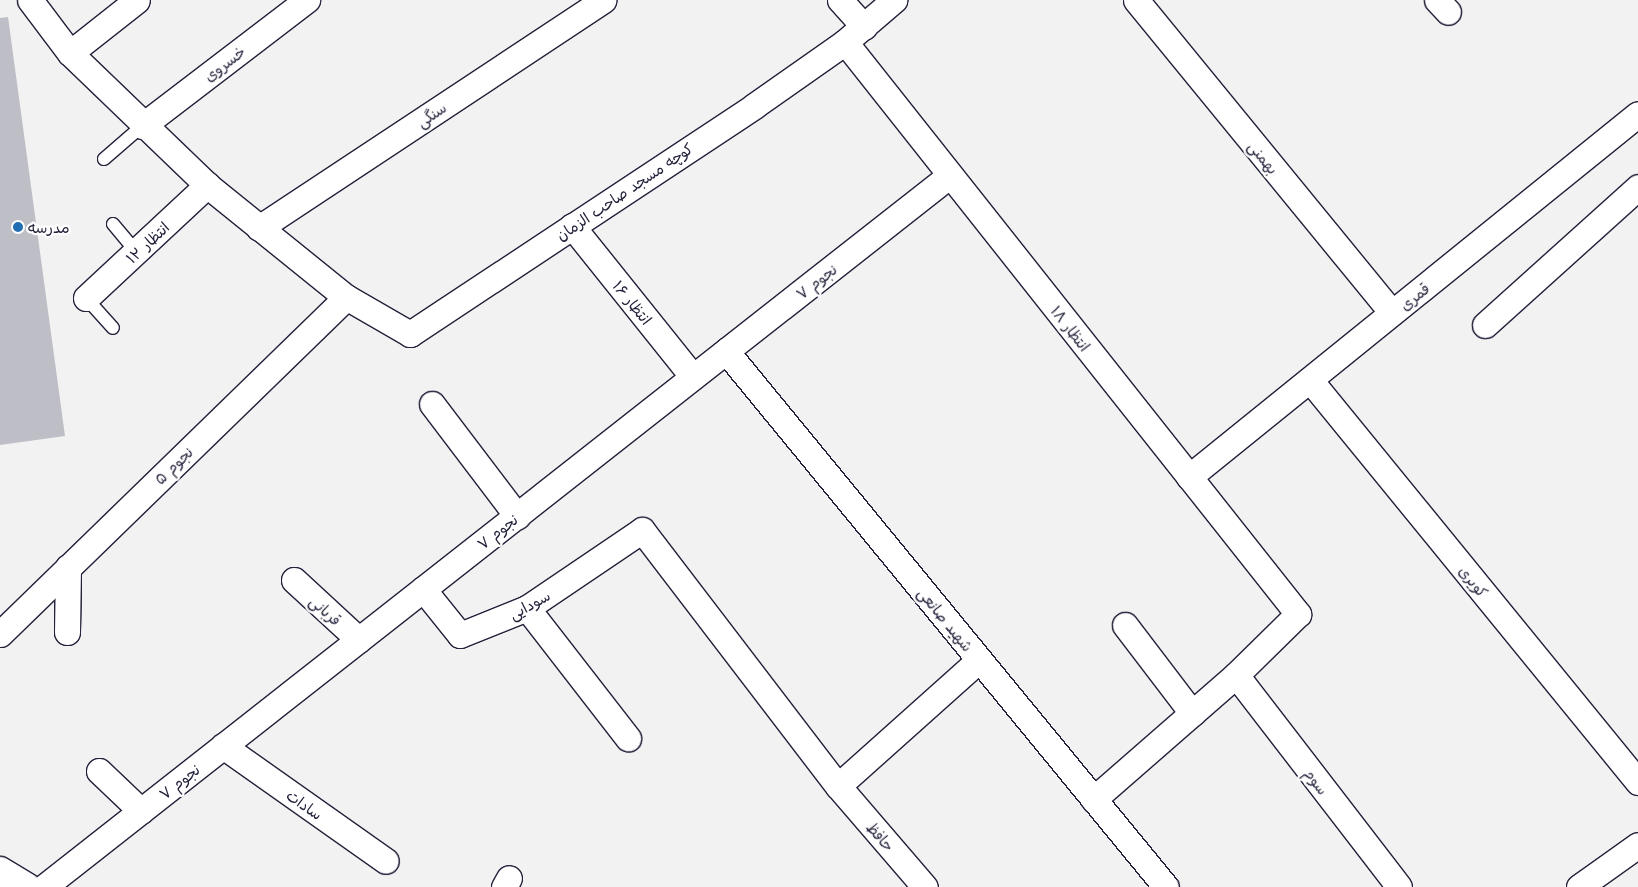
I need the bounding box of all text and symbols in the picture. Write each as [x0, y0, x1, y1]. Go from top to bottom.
street label: خسروی [200, 42, 248, 84]
street label: سنگی [413, 98, 449, 130]
street label: بهمنی [1245, 137, 1283, 177]
street label: کوچه مسجد صاحب الزمان [552, 139, 696, 243]
street label: انتظار ۱۲ [122, 217, 172, 267]
place label: مدرسه [28, 218, 69, 236]
marker: مدرسه [12, 221, 24, 233]
street label: نجوم ۷ [792, 260, 840, 302]
street label: انتظار ۱۶ [610, 276, 656, 328]
street label: قمری [1395, 279, 1433, 313]
street label: انتظار ۱۸ [1048, 302, 1094, 354]
street label: نجوم ۵ [150, 442, 196, 488]
street label: نجوم ۷ [473, 510, 521, 552]
street label: کویری [1456, 562, 1492, 600]
street label: شهید صانعی [915, 583, 977, 655]
street label: سودایی [505, 585, 553, 623]
street label: قربانی [307, 591, 345, 629]
street label: نجوم ۷ [155, 760, 203, 802]
street label: سوم [1301, 764, 1333, 798]
street label: سادات [284, 785, 326, 823]
street label: حافظ [863, 818, 899, 854]

